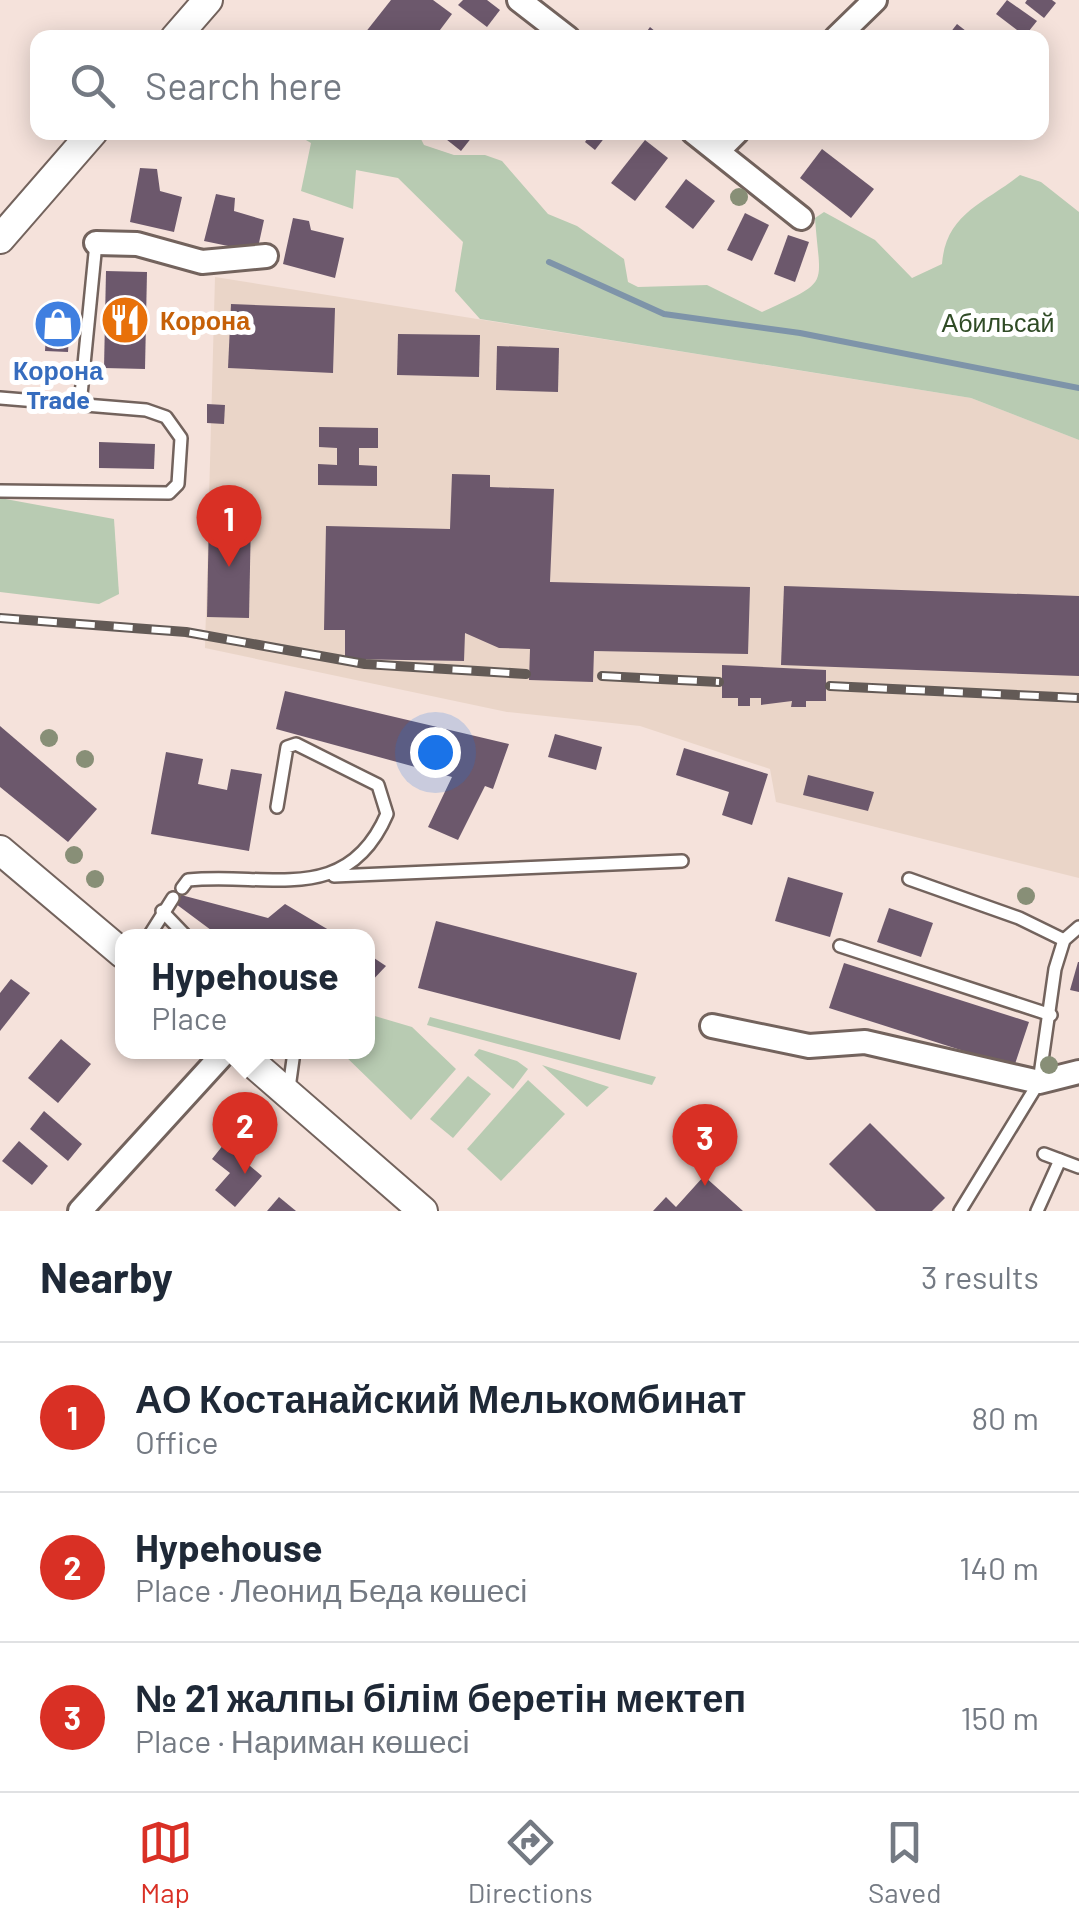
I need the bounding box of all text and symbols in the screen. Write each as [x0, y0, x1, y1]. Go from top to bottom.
search box [30, 30, 1049, 140]
icon: search [65, 58, 120, 113]
text: Search here [145, 62, 343, 108]
restaurant icon: Корона [99, 294, 151, 346]
shop icon: Корона Trade [32, 298, 84, 350]
place label: Корона [160, 305, 251, 335]
park label: Абильсай [942, 307, 1054, 337]
place label: Корона Trade [13, 355, 104, 414]
pin: 1 [196, 484, 262, 567]
your location [410, 727, 461, 778]
popup [115, 929, 375, 1059]
text: Hypehouse [151, 952, 339, 998]
text: Place [151, 998, 227, 1036]
pin: 2 [212, 1092, 278, 1174]
pin: 3 [672, 1104, 738, 1186]
text: Nearby [40, 1251, 173, 1301]
text: 3 results [921, 1257, 1039, 1295]
text: АО Костанайский Мелькомбинат [135, 1375, 746, 1421]
text: 1 [67, 1398, 78, 1436]
text: 80 m [971, 1398, 1039, 1436]
text: Office [135, 1422, 219, 1460]
text: Hypehouse [135, 1524, 323, 1570]
text: 2 [64, 1548, 81, 1586]
text: 140 m [959, 1548, 1039, 1586]
text: Place · Леонид Беда көшесі [135, 1570, 527, 1608]
text: № 21 жалпы білім беретін мектеп [135, 1674, 746, 1720]
text: 3 [64, 1698, 81, 1736]
text: 150 m [960, 1698, 1039, 1736]
text: Place · Нариман көшесі [135, 1721, 470, 1759]
tab: Map [138, 1815, 193, 1909]
tab: Directions [468, 1815, 593, 1909]
tab: Saved [868, 1815, 941, 1909]

